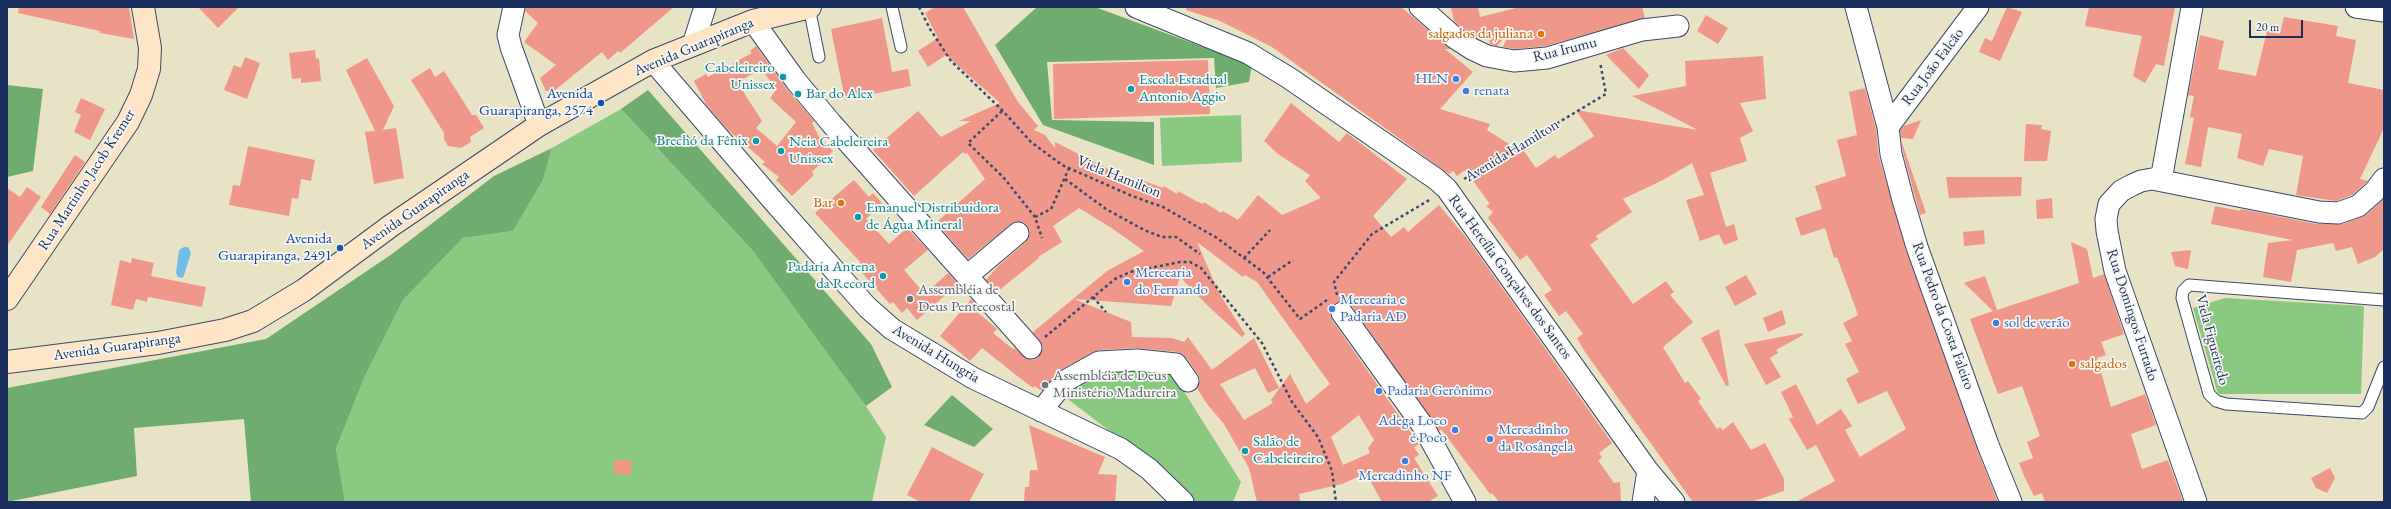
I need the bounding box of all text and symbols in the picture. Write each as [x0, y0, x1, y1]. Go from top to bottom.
scale bar [2251, 12, 2305, 38]
street label: Avenida Guarapiranga [631, 14, 757, 80]
text: 20 m [2256, 19, 2279, 35]
place label: salgados da juliana [1428, 25, 1533, 43]
street label: Rua João Falcão [1898, 25, 1968, 109]
marker: salgados da juliana [1536, 29, 1546, 39]
street label: Rua Irumu [1531, 33, 1599, 67]
place label: Cabeleireiro Unissex [705, 59, 775, 94]
place label: HLN [1415, 70, 1448, 88]
place label: Escola Estadual Antonio Aggio [1139, 71, 1227, 106]
marker: Cabeleireiro Unissex [778, 72, 788, 82]
marker: HLN [1451, 74, 1461, 84]
place label: renata [1474, 82, 1509, 100]
marker: Escola Estadual Antonio Aggio [1126, 84, 1136, 94]
place label: Avenida Guarapiranga, 2574 [479, 85, 593, 120]
place label: Bar do Alex [806, 85, 873, 103]
marker: renata [1461, 86, 1471, 96]
marker: Bar do Alex [793, 89, 803, 99]
marker: Avenida Guarapiranga, 2574 [596, 98, 606, 108]
street label: Rua Martinho Jacob Kremer [35, 106, 139, 254]
street label: Avenida Hamilton [1462, 116, 1562, 186]
place label: Brechó da Fênix [657, 132, 748, 150]
place label: Neia Cabeleireira Unissex [789, 133, 888, 168]
marker: Brechó da Fênix [751, 136, 761, 146]
marker: Neia Cabeleireira Unissex [776, 146, 786, 156]
street label: Viela Hamilton [1074, 152, 1164, 202]
street label: Avenida Guarapiranga [357, 166, 473, 254]
street label: Rua Hercília Gonçalves dos Santos [1444, 191, 1576, 363]
place label: Bar [813, 194, 833, 212]
marker: Bar [836, 198, 846, 208]
place label: Emanuel Distribuidora de Água Mineral [866, 199, 999, 234]
marker: Emanuel Distribuidora de Água Mineral [853, 212, 863, 222]
place label: Avenida Guarapiranga, 2491 [218, 230, 332, 265]
street label: Rua Pedro da Costa Faleiro [1908, 240, 1978, 392]
marker: Avenida Guarapiranga, 2491 [335, 243, 345, 253]
street label: Rua Domingos Furtado [2102, 247, 2162, 383]
place label: Padaria Antena da Record [787, 258, 875, 293]
place label: Mercearia do Fernando [1135, 264, 1208, 299]
marker: Padaria Antena da Record [878, 271, 888, 281]
marker: Mercearia do Fernando [1122, 277, 1132, 287]
place label: Assembléia de Deus Pentecostal [918, 281, 1015, 316]
place label: Mercearia e Padaria AD [1340, 291, 1406, 326]
street label: Viela Figueiredo [2191, 293, 2233, 387]
marker: Assembléia de Deus Pentecostal [905, 294, 915, 304]
marker: Mercearia e Padaria AD [1327, 304, 1337, 314]
place label: sol de verão [2004, 314, 2070, 332]
marker: sol de verão [1991, 318, 2001, 328]
street label: Avenida Hungria [889, 321, 983, 387]
street label: Avenida Guarapiranga [52, 329, 182, 365]
place label: salgados [2080, 355, 2127, 373]
marker: salgados [2067, 359, 2077, 369]
place label: Assembléia de Deus Ministério Madureira [1053, 367, 1177, 402]
marker: Assembléia de Deus Ministério Madureira [1040, 380, 1050, 390]
place label: Padaria Gerônimo [1387, 382, 1492, 400]
marker: Padaria Gerônimo [1374, 386, 1384, 396]
place label: Adega Loco é Poco [1378, 412, 1447, 447]
place label: Mercadinho da Rosângela [1498, 421, 1573, 456]
marker: Adega Loco é Poco [1450, 425, 1460, 435]
place label: Salão de Cabeleireiro [1253, 433, 1323, 468]
marker: Mercadinho da Rosângela [1485, 434, 1495, 444]
marker: Salão de Cabeleireiro [1240, 446, 1250, 456]
marker: Mercadinho NF [1400, 456, 1410, 466]
place label: Mercadinho NF [1359, 467, 1451, 485]

